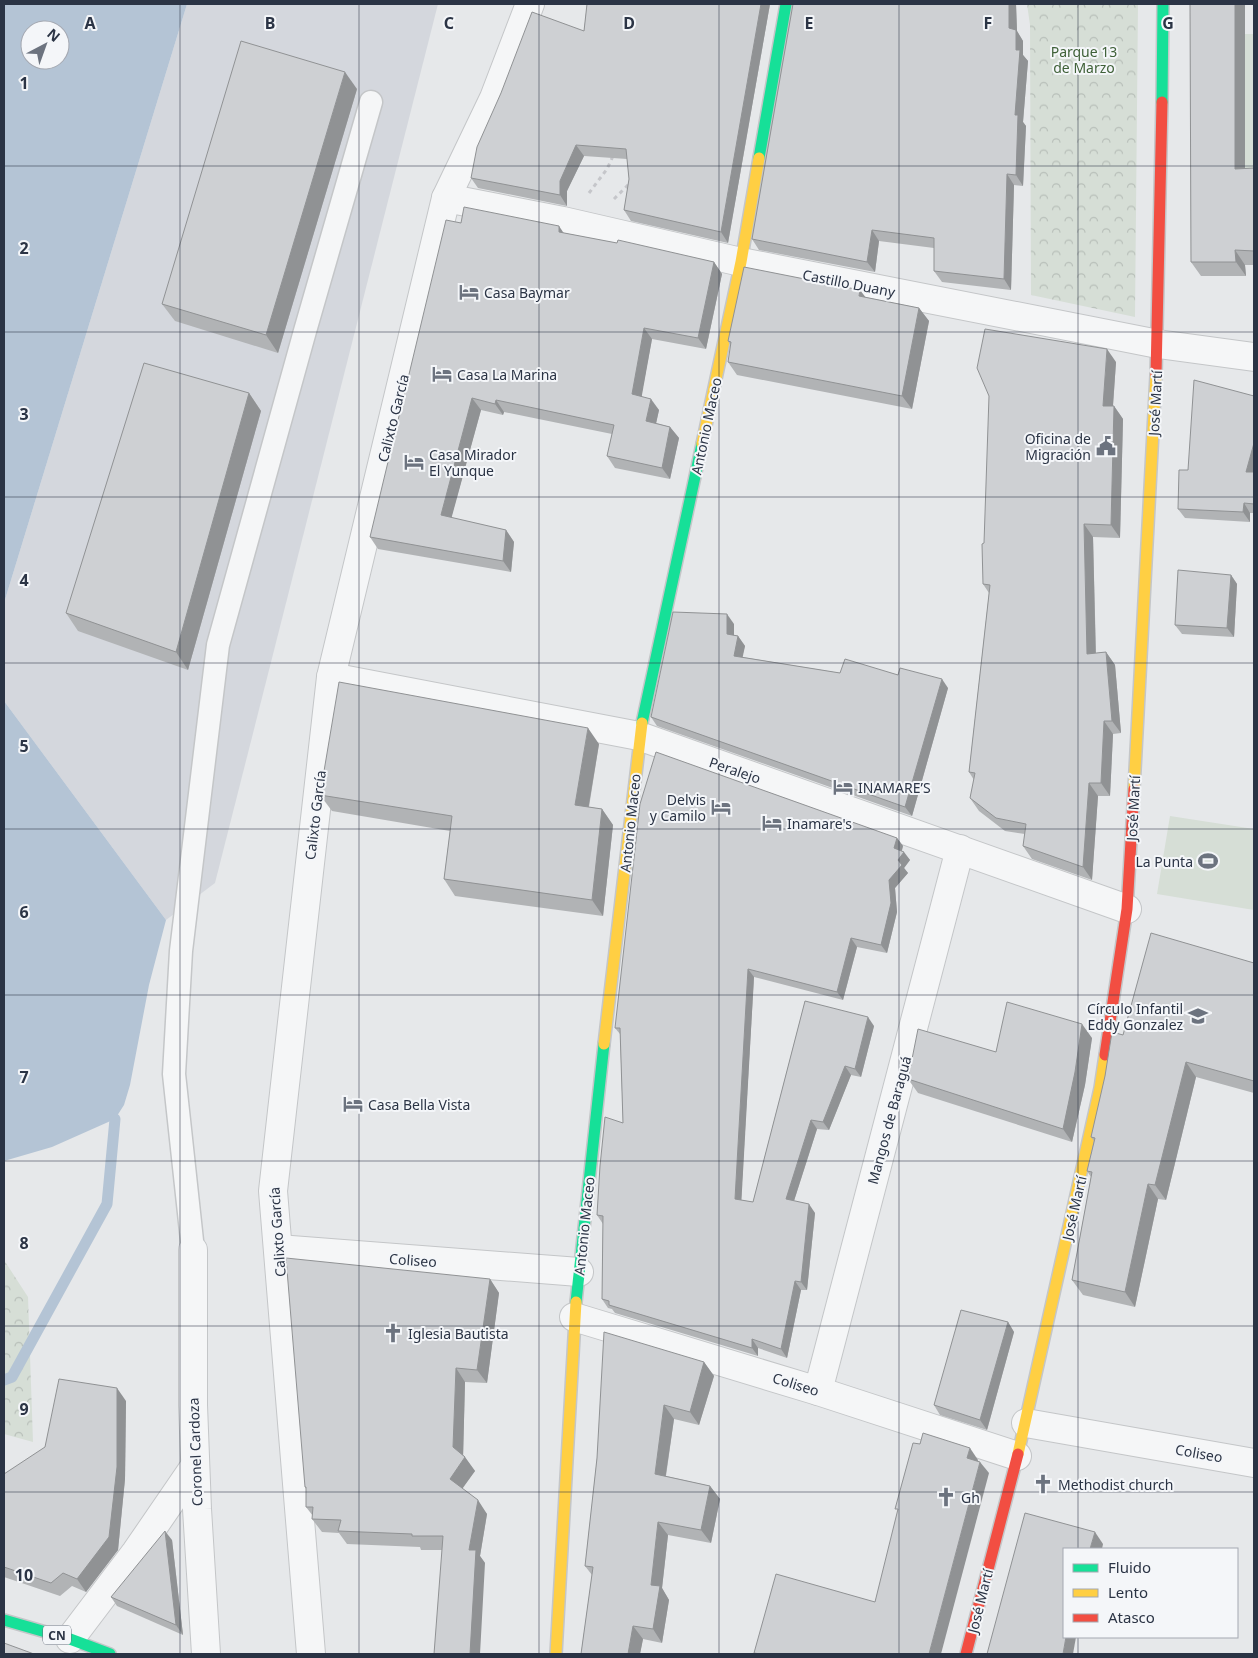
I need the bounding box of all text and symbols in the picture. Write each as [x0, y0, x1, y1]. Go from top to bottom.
text: A [84, 12, 96, 34]
text: B [265, 12, 275, 34]
text: C [444, 12, 454, 34]
text: D [623, 12, 635, 34]
text: E [805, 12, 814, 34]
text: F [984, 12, 992, 34]
text: G [1162, 12, 1174, 34]
north arrow [20, 20, 70, 70]
text: N [43, 24, 64, 46]
park label: Parque 13 de Marzo [1051, 42, 1117, 77]
text: 1 [19, 72, 29, 94]
text: 2 [19, 237, 29, 259]
street label: Castillo Duany [801, 265, 898, 301]
hotel icon: Casa Baymar [458, 281, 480, 303]
place label: Casa Baymar [484, 283, 570, 302]
hotel icon: Casa La Marina [431, 363, 453, 385]
place label: Casa La Marina [457, 365, 557, 384]
street label: José Martí [1144, 369, 1166, 438]
street label: Calixto García [373, 372, 413, 464]
street label: Antonio Maceo [686, 376, 726, 476]
text: 3 [19, 403, 29, 425]
place label: Oficina de Migración [1025, 429, 1091, 464]
public building icon: Oficina de Migración [1095, 435, 1117, 457]
place label: Casa Mirador El Yunque [429, 445, 517, 480]
hotel icon: Casa Mirador El Yunque [403, 451, 425, 473]
text: 4 [19, 569, 29, 591]
text: 5 [19, 735, 29, 757]
street label: Peralejo [707, 752, 763, 788]
street label: Calixto García [300, 769, 330, 861]
street label: Antonio Maceo [615, 773, 645, 873]
street label: José Martí [1122, 774, 1144, 843]
hotel icon: INAMARE’S [832, 776, 854, 798]
place label: INAMARE’S [858, 778, 931, 797]
place label: Delvis y Camilo [650, 790, 706, 825]
hotel icon: Delvis y Camilo [710, 796, 732, 818]
hotel icon: Inamare's [761, 812, 783, 834]
place label: Inamare's [787, 814, 852, 833]
sports icon: La Punta [1197, 850, 1219, 872]
place label: La Punta [1135, 852, 1193, 871]
text: 6 [19, 901, 29, 923]
place label: Círculo Infantil Eddy Gonzalez [1087, 999, 1183, 1034]
school or university icon: Círculo Infantil Eddy Gonzalez [1187, 1005, 1209, 1027]
street label: Mangos de Baraguá [863, 1054, 915, 1186]
text: 7 [19, 1066, 29, 1088]
hotel icon: Casa Bella Vista [342, 1093, 364, 1115]
place label: Casa Bella Vista [368, 1095, 470, 1114]
street label: José Martí [1057, 1174, 1091, 1244]
street label: Antonio Maceo [569, 1176, 599, 1276]
street label: Calixto García [264, 1186, 290, 1278]
text: 8 [19, 1232, 29, 1254]
street label: Coliseo [389, 1249, 437, 1271]
church icon: Iglesia Bautista [382, 1322, 404, 1344]
place label: Iglesia Bautista [408, 1324, 509, 1343]
street label: Coliseo [770, 1368, 822, 1400]
street label: Coronel Cardoza [184, 1397, 206, 1507]
text: 9 [19, 1398, 29, 1420]
street label: Coliseo [1174, 1440, 1224, 1466]
church icon: Methodist church [1032, 1473, 1054, 1495]
place label: Methodist church [1058, 1475, 1173, 1494]
church icon: Gh [935, 1486, 957, 1508]
place label: Gh [961, 1488, 980, 1507]
legend [1063, 1548, 1238, 1638]
text: Fluido [1108, 1557, 1151, 1577]
text: 10 [15, 1564, 33, 1586]
street label: José Martí [962, 1567, 997, 1637]
text: Lento [1108, 1582, 1148, 1602]
text: Atasco [1108, 1607, 1155, 1627]
road number: CN [43, 1626, 71, 1644]

